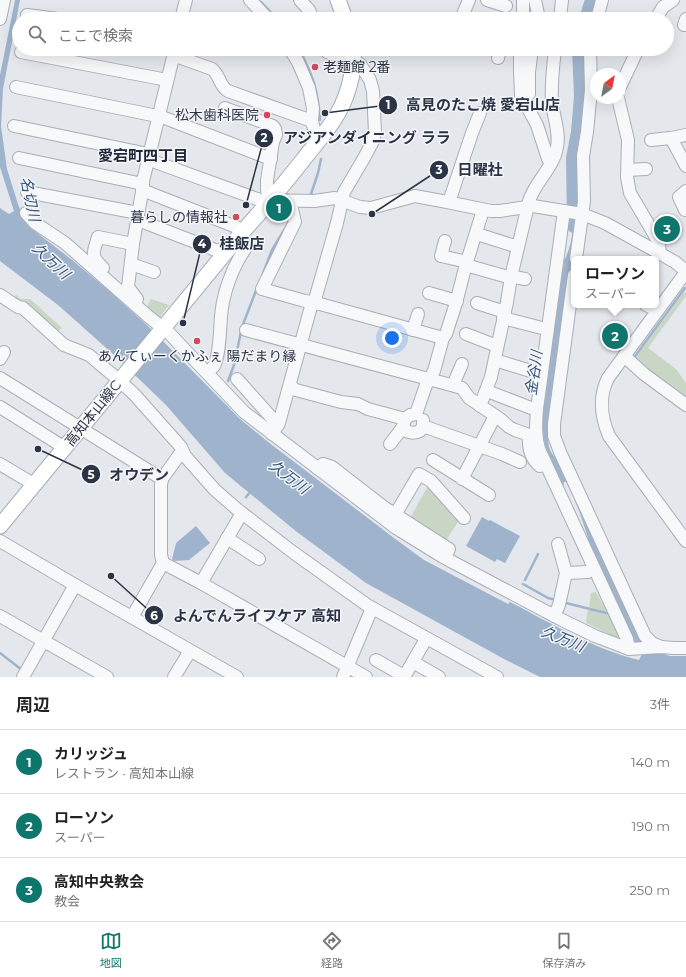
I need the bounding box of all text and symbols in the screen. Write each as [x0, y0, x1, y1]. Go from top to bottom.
search box [12, 12, 674, 56]
icon: search [26, 23, 48, 45]
text: ここで検索 [58, 26, 133, 45]
place label: 老麺館 2番 [323, 58, 391, 76]
marker: 老麺館 2番 [310, 62, 320, 72]
north arrow [590, 68, 626, 104]
callout: 高見のたこ焼 愛宕山店 [378, 92, 569, 119]
text: 高見のたこ焼 愛宕山店 [406, 95, 560, 114]
text: 1 [386, 97, 390, 112]
place label: 松木歯科医院 [175, 106, 259, 124]
marker: 松木歯科医院 [262, 110, 272, 120]
callout: アジアンダイニング ララ [254, 125, 459, 152]
text: アジアンダイニング ララ [283, 128, 451, 147]
text: 2 [260, 130, 268, 145]
district label: 愛宕町四丁目 [98, 146, 188, 165]
callout: 日曜社 [429, 156, 510, 183]
text: 日曜社 [457, 160, 503, 179]
text: 3 [434, 162, 443, 177]
water label: 名切川 [17, 175, 45, 225]
pin: 1 [266, 193, 292, 223]
place label: 暮らしの情報社 [130, 208, 228, 226]
marker: 暮らしの情報社 [231, 212, 241, 222]
pin: 3 [654, 214, 680, 244]
callout: 桂飯店 [192, 230, 273, 257]
text: 桂飯店 [219, 234, 265, 253]
text: 4 [198, 236, 207, 251]
water label: 久万川 [28, 238, 76, 284]
popup [571, 256, 659, 308]
text: ローソン [585, 264, 645, 283]
text: スーパー [585, 285, 637, 301]
pin: 2 [602, 321, 628, 351]
your location [382, 328, 402, 348]
marker: あんてぃーくかふぇ 陽だまり縁 [192, 336, 202, 346]
place label: あんてぃーくかふぇ 陽だまり縁 [98, 347, 296, 365]
water label: 金谷川 [521, 347, 546, 397]
street label: 高知本山線C [61, 376, 125, 450]
water label: 久万川 [266, 455, 315, 499]
callout: オウデン [81, 461, 177, 488]
text: オウデン [109, 465, 169, 484]
text: 5 [87, 467, 95, 482]
callout: よんでんライフケア 高知 [144, 602, 349, 629]
text: よんでんライフケア 高知 [173, 606, 341, 625]
text: 6 [150, 608, 158, 623]
water label: 久万川 [539, 621, 589, 657]
text: 周辺 [16, 695, 50, 715]
text: 3件 [650, 696, 670, 712]
text: カリッジュ [54, 744, 128, 763]
text: 1 [26, 754, 32, 770]
text: 140 m [631, 754, 670, 770]
text: レストラン · 高知本山線 [54, 765, 194, 781]
text: ローソン [54, 808, 114, 827]
text: 2 [25, 818, 33, 834]
text: 190 m [632, 818, 670, 834]
text: スーパー [54, 829, 106, 845]
text: 高知中央教会 [54, 872, 144, 891]
text: 3 [25, 882, 33, 898]
text: 250 m [629, 882, 670, 898]
text: 教会 [54, 893, 80, 909]
tab: 地図 [100, 930, 122, 970]
tab: 経路 [321, 930, 343, 970]
tab: 保存済み [542, 930, 586, 970]

